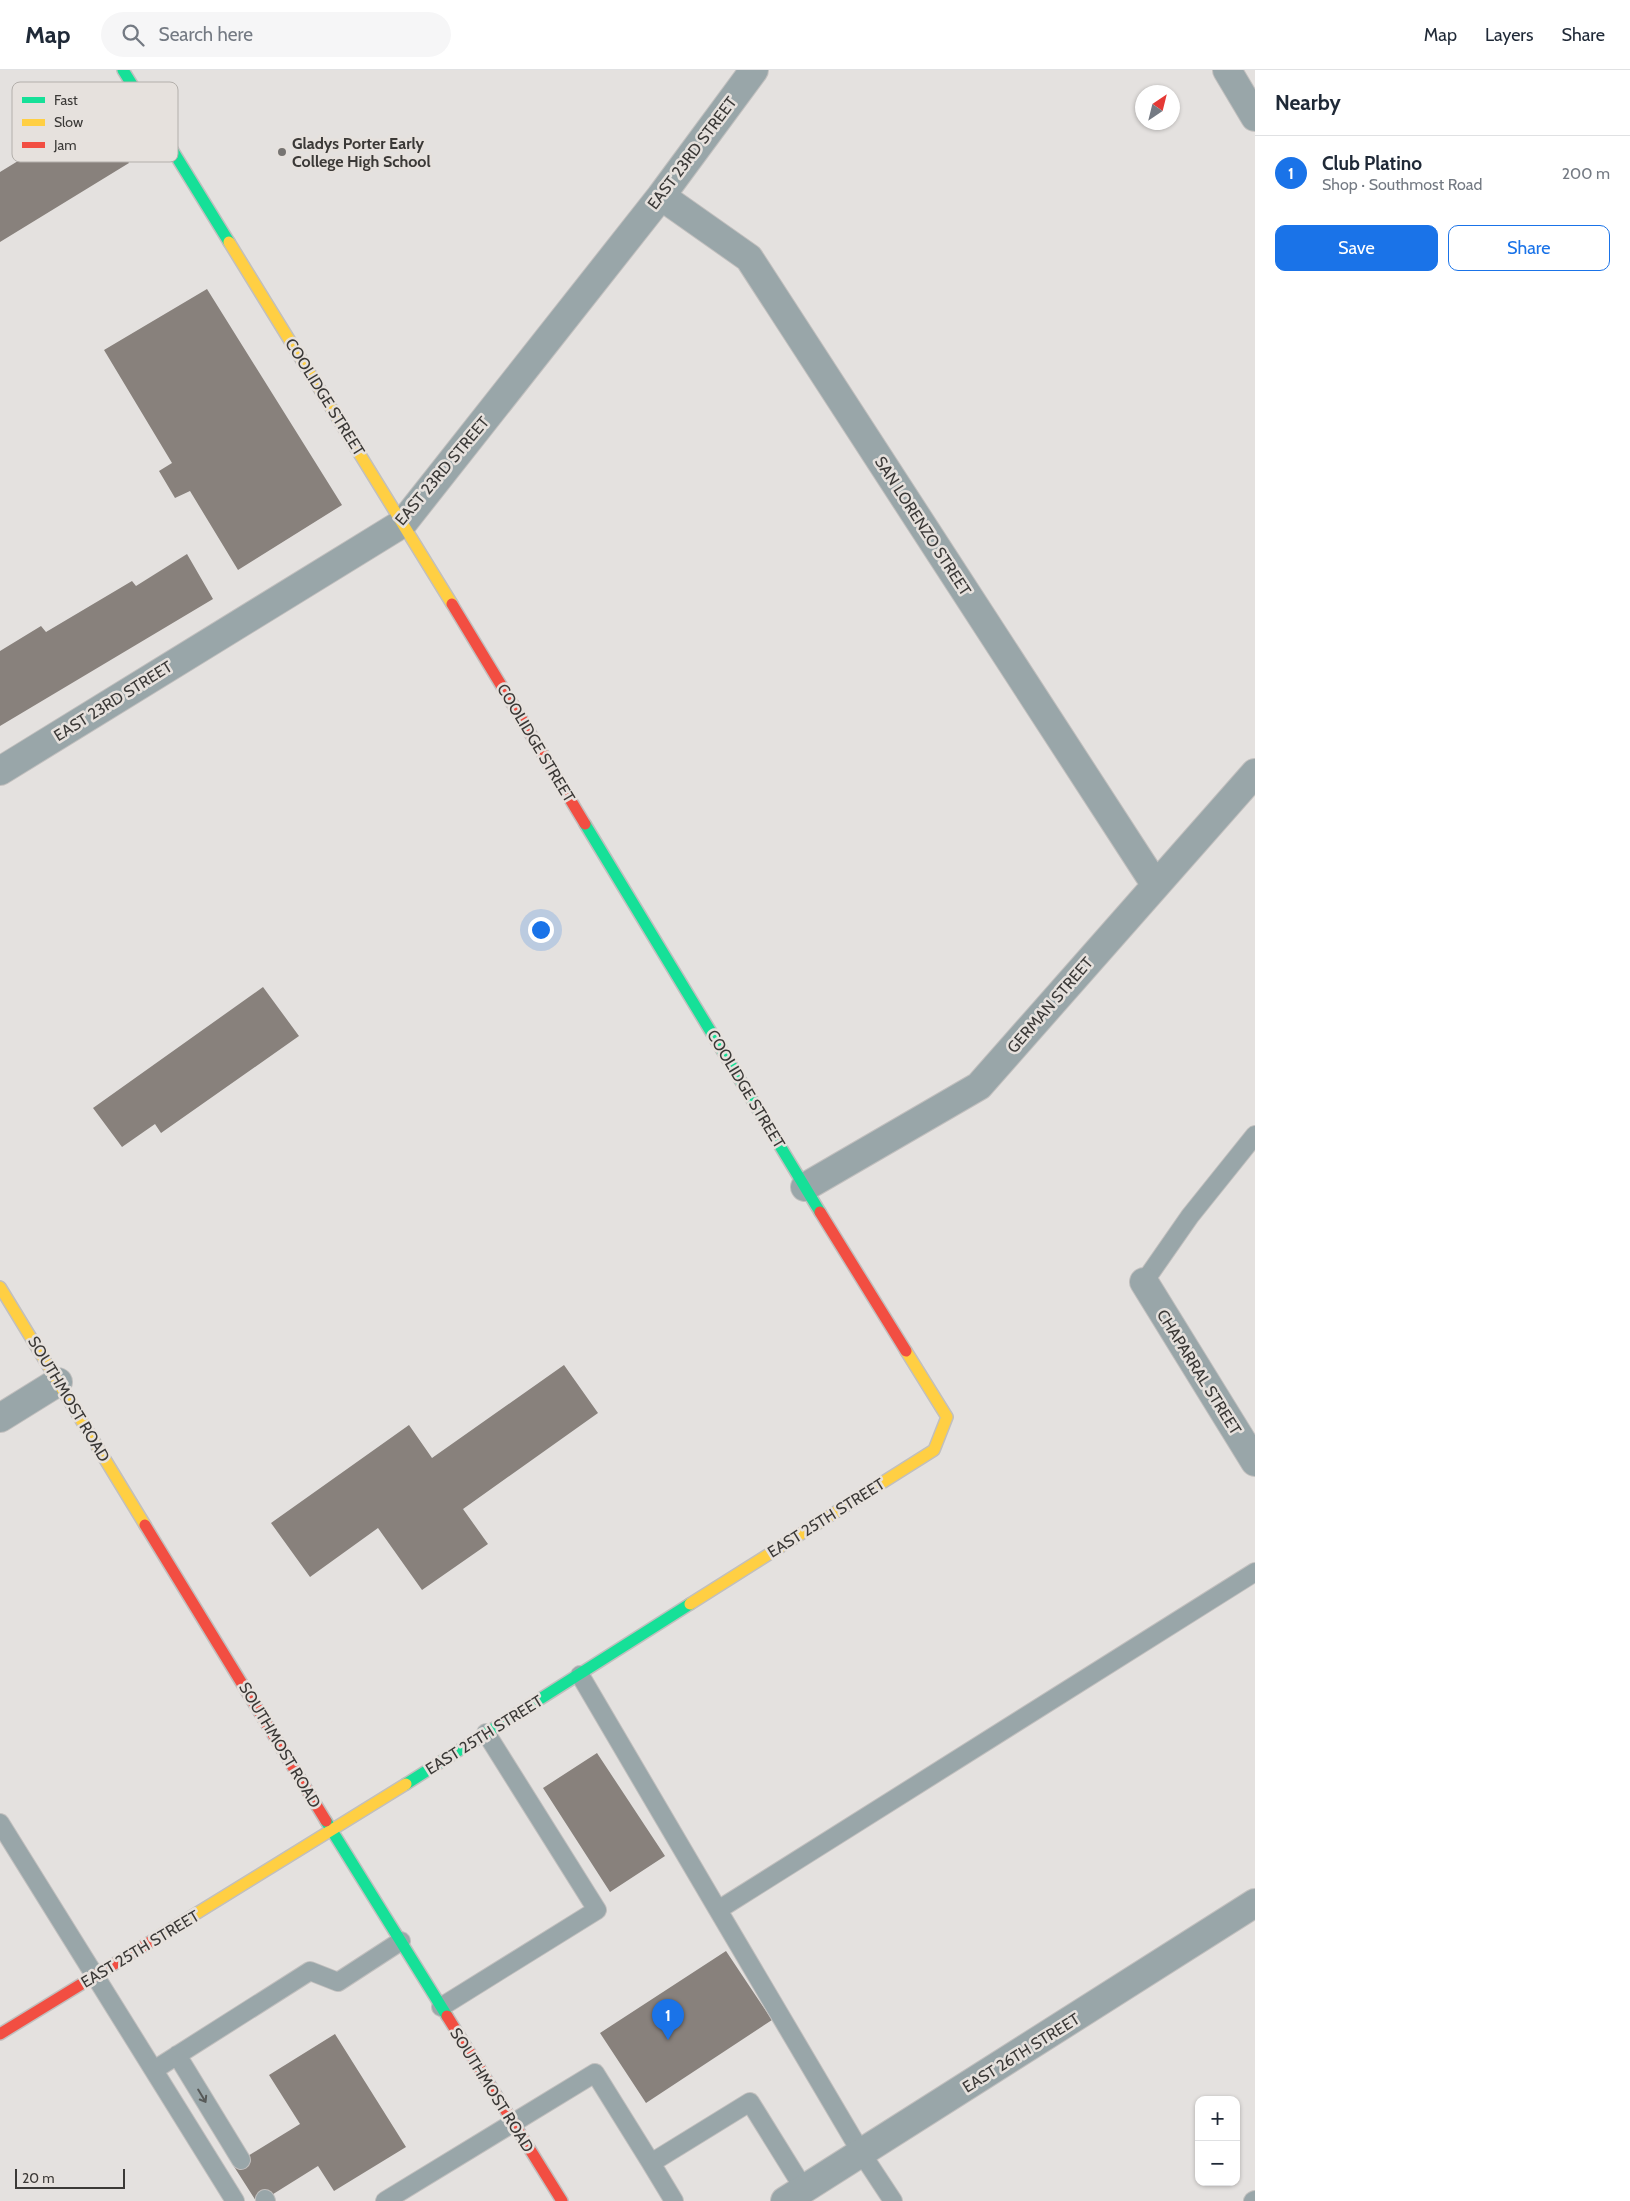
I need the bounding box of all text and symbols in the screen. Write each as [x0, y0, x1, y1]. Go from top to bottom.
search box [101, 12, 451, 57]
text: Map [25, 20, 71, 49]
icon: search [119, 21, 147, 49]
text: Search here [159, 23, 253, 46]
text: Map [1424, 24, 1457, 46]
text: Layers [1485, 24, 1534, 46]
text: Share [1562, 24, 1605, 46]
legend [12, 82, 178, 162]
north arrow [1135, 85, 1180, 130]
text: Nearby [1275, 90, 1341, 115]
text: Fast [54, 91, 78, 109]
street label: EAST 23RD STREET [644, 93, 741, 213]
text: Slow [54, 113, 83, 131]
place label: Gladys Porter Early College High School [292, 134, 431, 171]
text: Jam [53, 136, 76, 154]
marker: Gladys Porter Early College High School [276, 146, 288, 158]
text: Club Platino [1322, 152, 1422, 175]
text: 1 [1288, 164, 1294, 183]
text: 200 m [1562, 164, 1610, 183]
text: Shop · Southmost Road [1322, 175, 1482, 194]
button: Save [1275, 225, 1438, 271]
button: Share [1448, 225, 1610, 271]
street label: COOLIDGE STREET [281, 335, 369, 460]
street label: EAST 23RD STREET [391, 412, 493, 529]
street label: SAN LORENZO STREET [871, 453, 975, 599]
street label: EAST 23RD STREET [50, 657, 176, 745]
street label: COOLIDGE STREET [493, 680, 579, 806]
your location [528, 917, 554, 943]
street label: GERMAN STREET [1003, 953, 1097, 1057]
street label: COOLIDGE STREET [703, 1026, 789, 1152]
street label: CHAPARRAL STREET [1153, 1306, 1245, 1438]
street label: SOUTHMOST ROAD [24, 1333, 114, 1465]
street label: EAST 25TH STREET [764, 1474, 888, 1562]
street label: SOUTHMOST ROAD [235, 1679, 325, 1811]
street label: EAST 25TH STREET [422, 1691, 546, 1779]
street label: EAST 25TH STREET [77, 1906, 203, 1992]
pin: 1 [652, 1999, 684, 2040]
street label: EAST 26TH STREET [959, 2009, 1083, 2097]
street label: SOUTHMOST ROAD [446, 2024, 538, 2156]
one-way arrow [198, 2089, 208, 2103]
map controls [1195, 2096, 1240, 2186]
button: + [1195, 2096, 1240, 2141]
button: − [1195, 2141, 1240, 2186]
scale bar [15, 2166, 125, 2189]
text: 20 m [22, 2169, 55, 2187]

